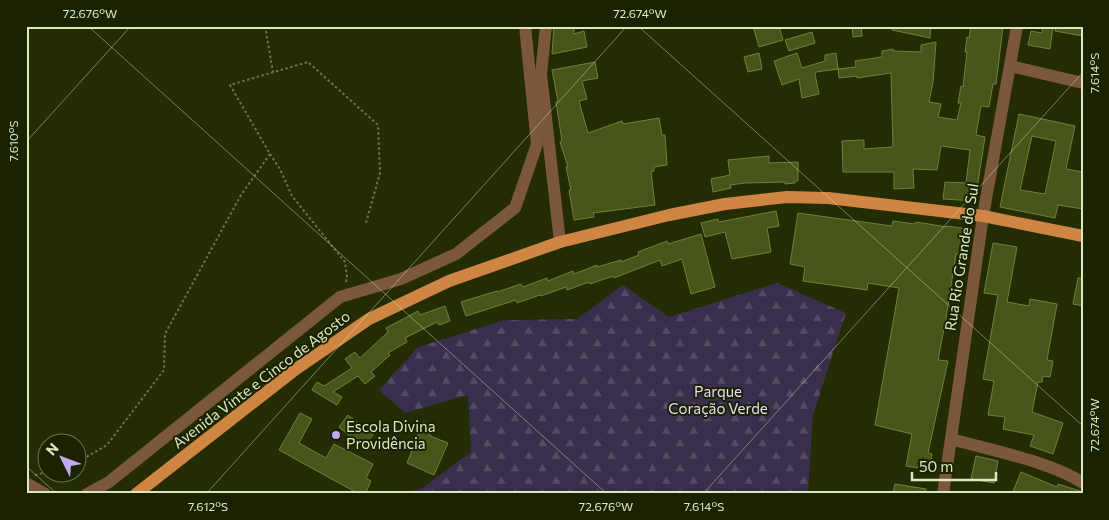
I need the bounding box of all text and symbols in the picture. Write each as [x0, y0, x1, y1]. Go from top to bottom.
text: 72.676°W [63, 6, 117, 20]
text: 72.674°W [613, 6, 667, 20]
text: 7.614°S [1087, 53, 1101, 93]
text: 7.610°S [6, 120, 20, 162]
street label: Rua Rio Grande do Sul [940, 182, 982, 332]
street label: Avenida Vinte e Cinco de Agosto [169, 306, 353, 452]
park label: Parque Coração Verde [668, 382, 768, 417]
text: 72.674°W [1087, 398, 1101, 452]
place label: Escola Divina Providência [346, 417, 436, 452]
marker: Escola Divina Providência [330, 429, 342, 441]
north arrow [38, 432, 88, 482]
text: N [42, 439, 62, 459]
scale bar [912, 450, 995, 482]
text: 50 m [919, 457, 953, 475]
text: 7.612°S [188, 499, 228, 513]
text: 72.676°W [579, 499, 633, 513]
text: 7.614°S [684, 499, 724, 513]

